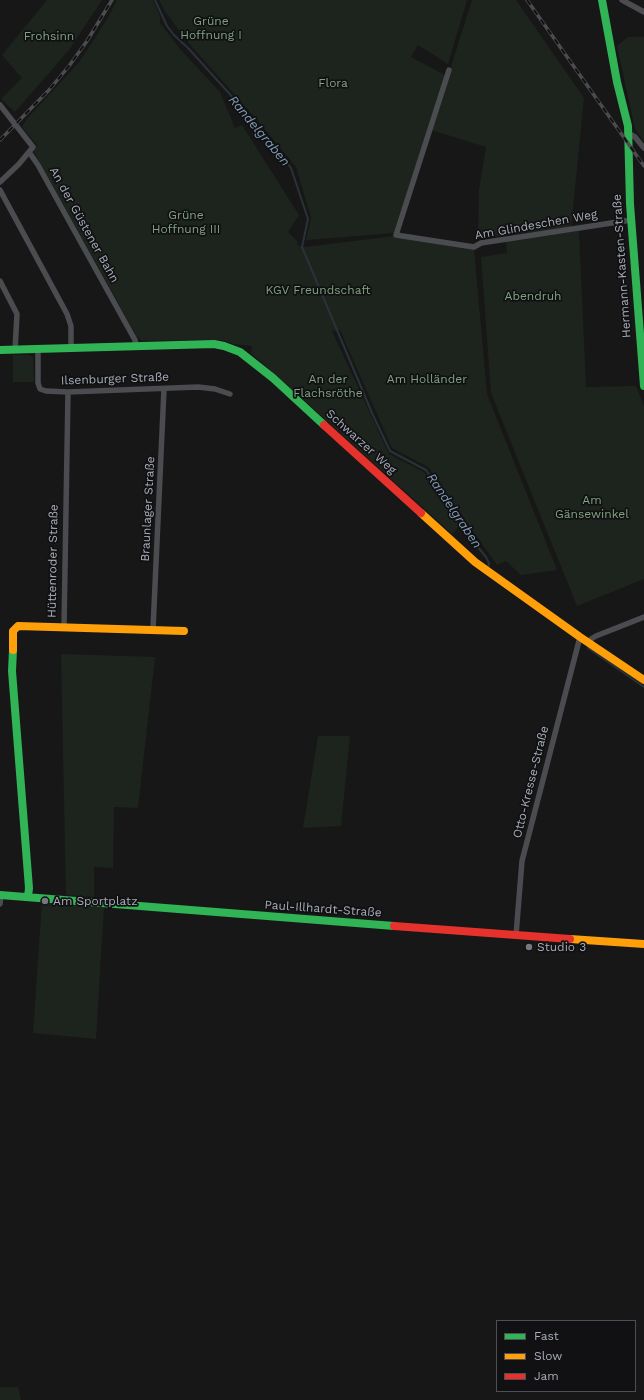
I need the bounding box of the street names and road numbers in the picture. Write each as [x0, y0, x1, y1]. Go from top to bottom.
street label: An der Güstener Bahn [46, 165, 122, 285]
street label: Hermann-Kasten-Straße [610, 194, 634, 338]
street label: Am Glindeschen Weg [474, 207, 598, 243]
street label: Ilsenburger Straße [61, 370, 169, 388]
street label: Schwarzer Weg [323, 407, 399, 477]
street label: Braunlager Straße [138, 456, 158, 562]
street label: Hüttenroder Straße [45, 504, 61, 618]
street label: Otto-Kresse-Straße [510, 724, 552, 840]
street label: Paul-Illhardt-Straße [264, 898, 382, 920]

